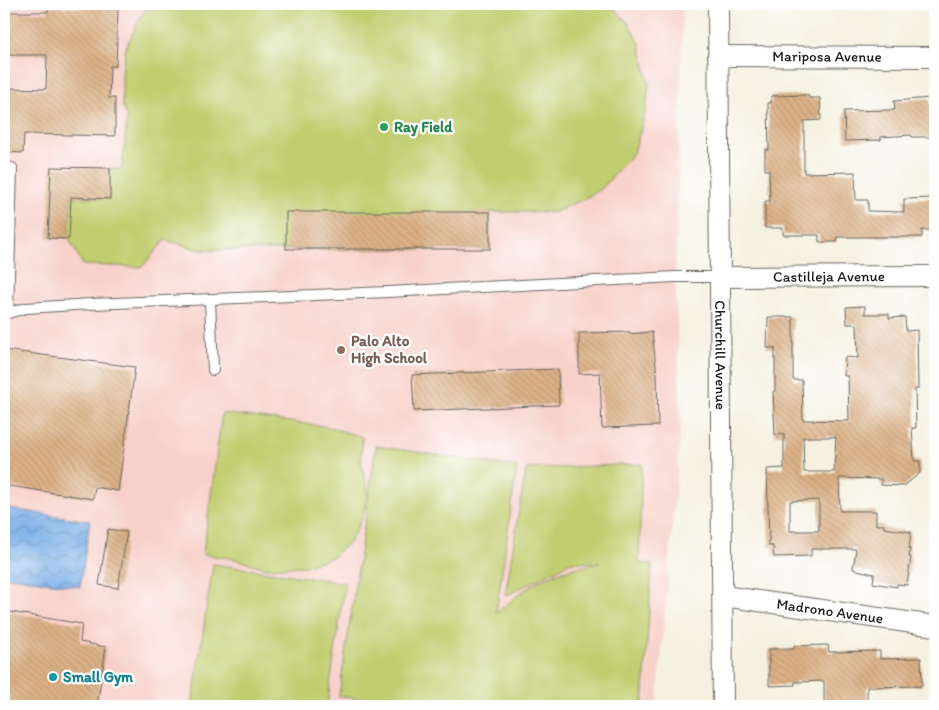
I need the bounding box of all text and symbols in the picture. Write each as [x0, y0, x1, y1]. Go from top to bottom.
street label: Mariposa Avenue [772, 47, 882, 66]
place label: Ray Field [394, 118, 453, 137]
marker: Ray Field [378, 121, 390, 133]
street label: Castilleja Avenue [773, 267, 885, 286]
street label: Churchill Avenue [711, 300, 730, 410]
place label: Palo Alto High School [351, 332, 428, 368]
marker: Palo Alto High School [335, 344, 347, 356]
street label: Madrono Avenue [775, 595, 884, 628]
place label: Small Gym [63, 668, 134, 687]
marker: Small Gym [47, 671, 59, 683]

